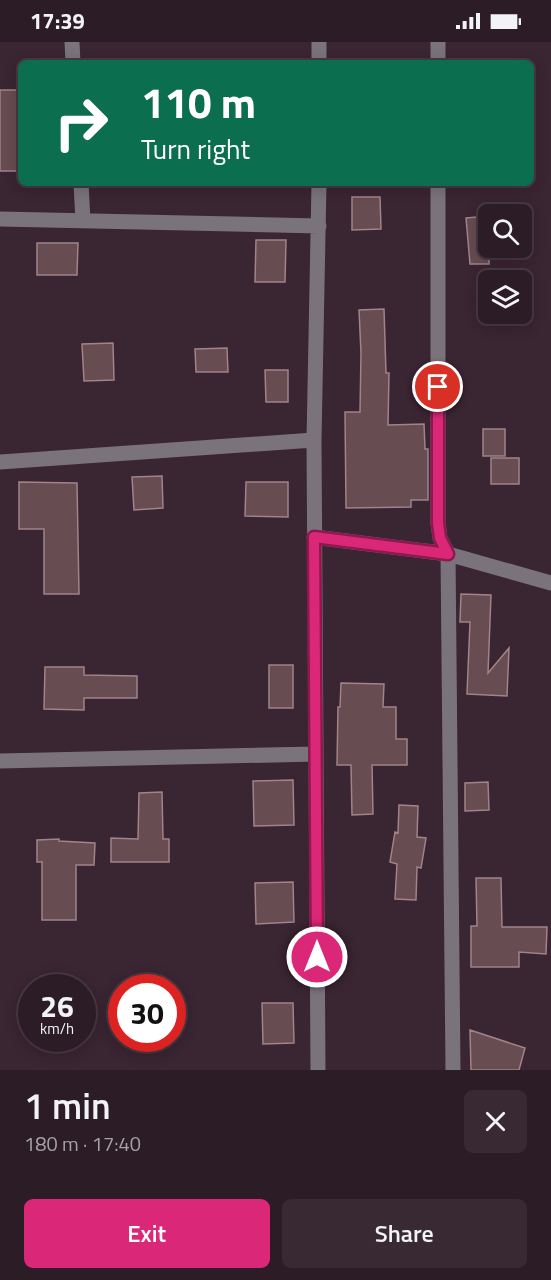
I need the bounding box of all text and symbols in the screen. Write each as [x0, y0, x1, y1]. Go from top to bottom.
text: 17:39 [30, 4, 85, 38]
text: 110 m [141, 70, 256, 134]
icon: right [42, 84, 120, 162]
text: Turn right [141, 128, 250, 169]
map controls [478, 204, 532, 324]
button: search [478, 204, 532, 258]
button: layers [478, 270, 532, 324]
pin [412, 361, 463, 412]
icon: arrive [421, 370, 454, 403]
position arrow [285, 925, 349, 989]
speed limit sign: 30 [108, 974, 186, 1052]
text: 26 [40, 983, 74, 1029]
text: km/h [40, 1017, 74, 1040]
text: 1 min [24, 1078, 111, 1133]
button: close [464, 1090, 527, 1153]
text: 180 m · 17:40 [24, 1128, 141, 1159]
button: Exit [24, 1199, 270, 1268]
button: Share [282, 1199, 527, 1268]

